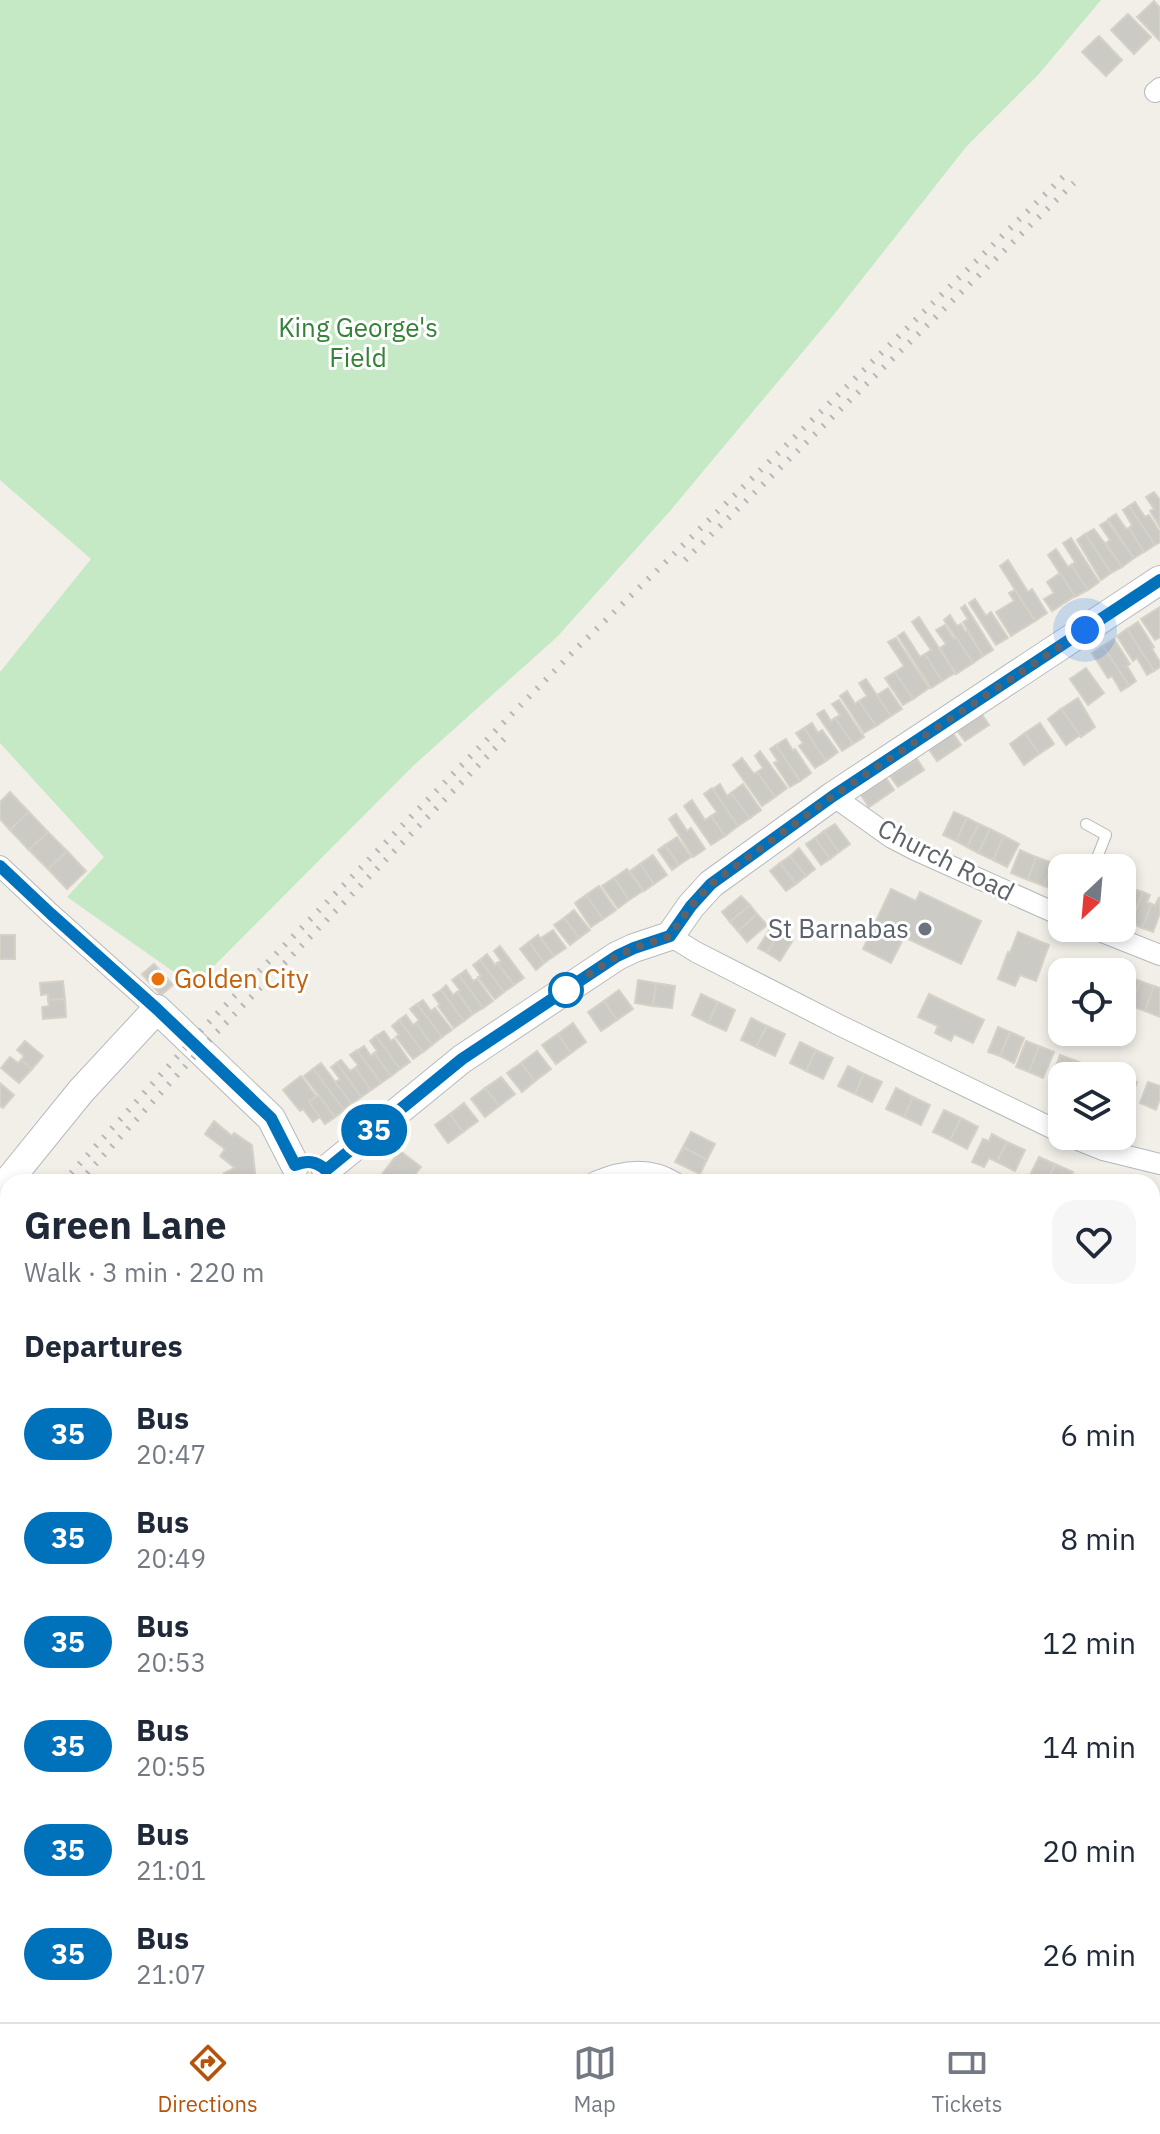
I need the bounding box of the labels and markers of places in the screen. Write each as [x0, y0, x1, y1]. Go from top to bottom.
place label: St Barnabas [768, 911, 909, 945]
marker: St Barnabas [916, 920, 934, 938]
place label: Golden City [174, 961, 309, 995]
marker: Golden City [149, 970, 167, 988]
unlabelled marker [549, 973, 583, 1007]

